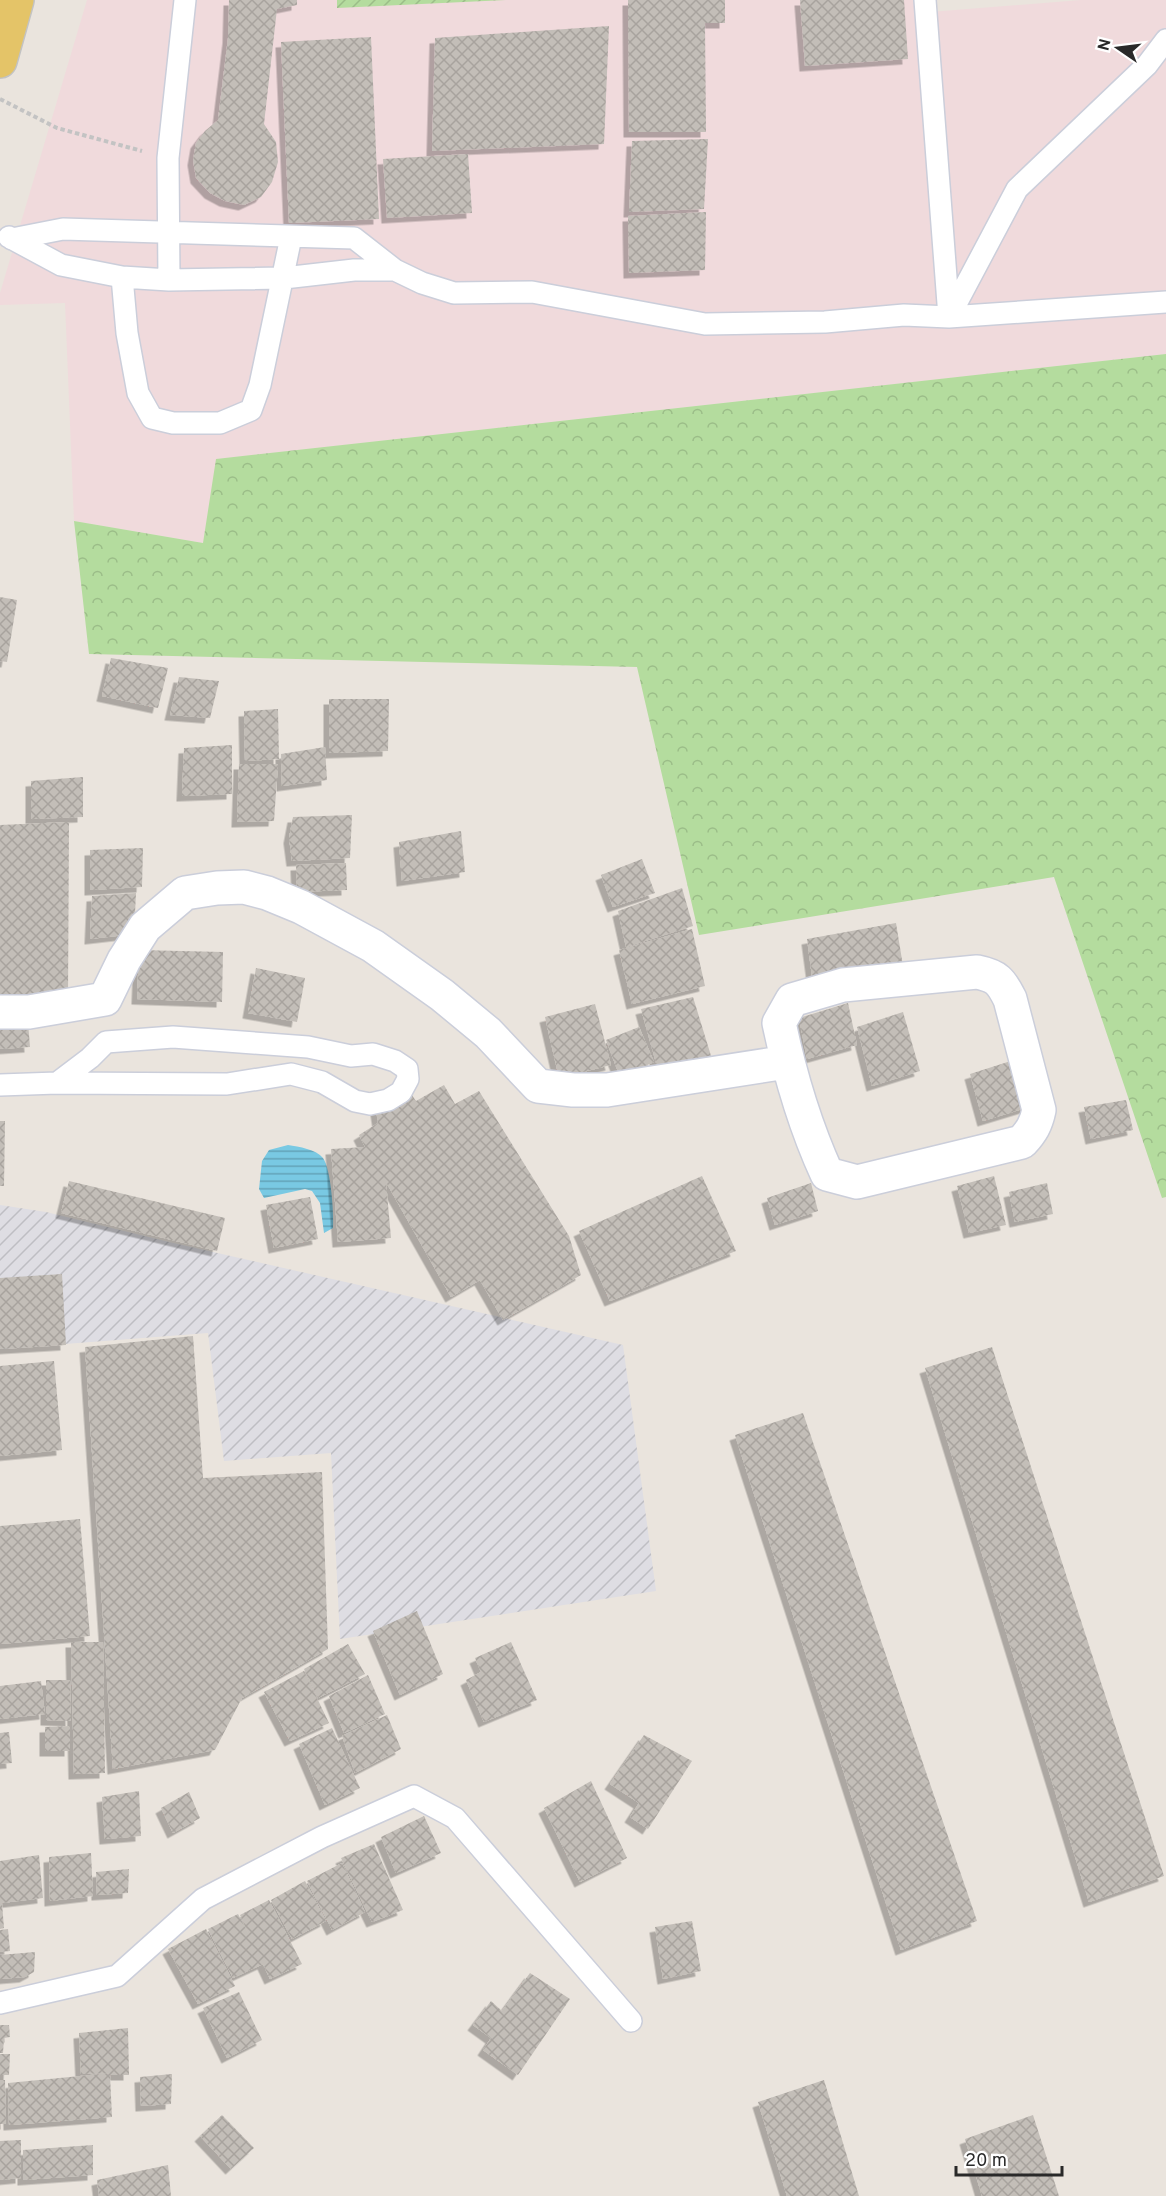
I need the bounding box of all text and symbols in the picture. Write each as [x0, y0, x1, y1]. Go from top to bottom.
north arrow [1088, 18, 1148, 78]
text: N [1094, 37, 1116, 53]
scale bar [956, 2139, 1062, 2177]
text: 20 m [965, 2150, 1007, 2173]

